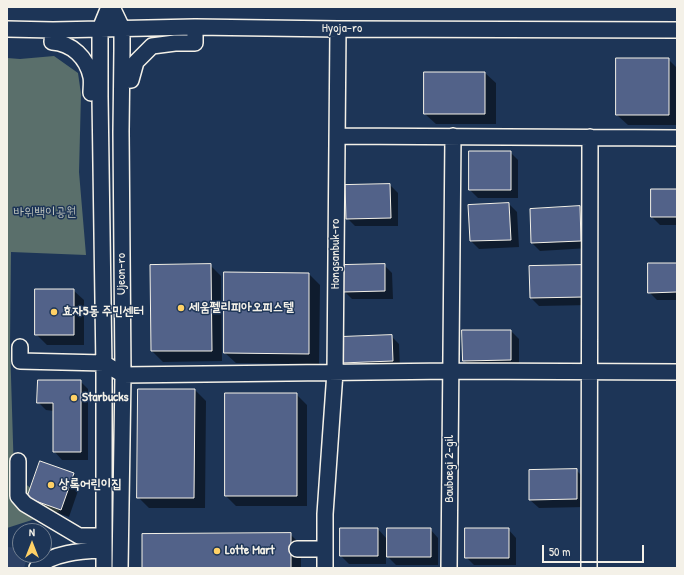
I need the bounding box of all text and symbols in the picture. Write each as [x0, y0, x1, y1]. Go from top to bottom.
street label: Hyoja-ro [322, 21, 362, 37]
park label: 바위백이공원 [14, 205, 76, 221]
street label: Hongsanbuk-ro [328, 219, 344, 289]
street label: Ujeon-ro [114, 253, 130, 295]
place label: 세움펠리피아오피스텔 [189, 300, 294, 316]
marker: 세움펠리피아오피스텔 [176, 303, 186, 313]
place label: 효자5동 주민센터 [62, 304, 144, 320]
marker: 효자5동 주민센터 [49, 307, 59, 317]
place label: Starbucks [82, 390, 129, 406]
marker: Starbucks [69, 393, 79, 403]
street label: Baubaegi 2-gil [442, 435, 458, 503]
place label: 상록어린이집 [59, 477, 122, 493]
marker: 상록어린이집 [46, 480, 56, 490]
north arrow [12, 523, 52, 563]
text: N [29, 525, 35, 539]
scale bar [544, 537, 646, 563]
place label: Lotte Mart [225, 543, 274, 559]
text: 50 m [549, 543, 570, 560]
marker: Lotte Mart [212, 546, 222, 556]

